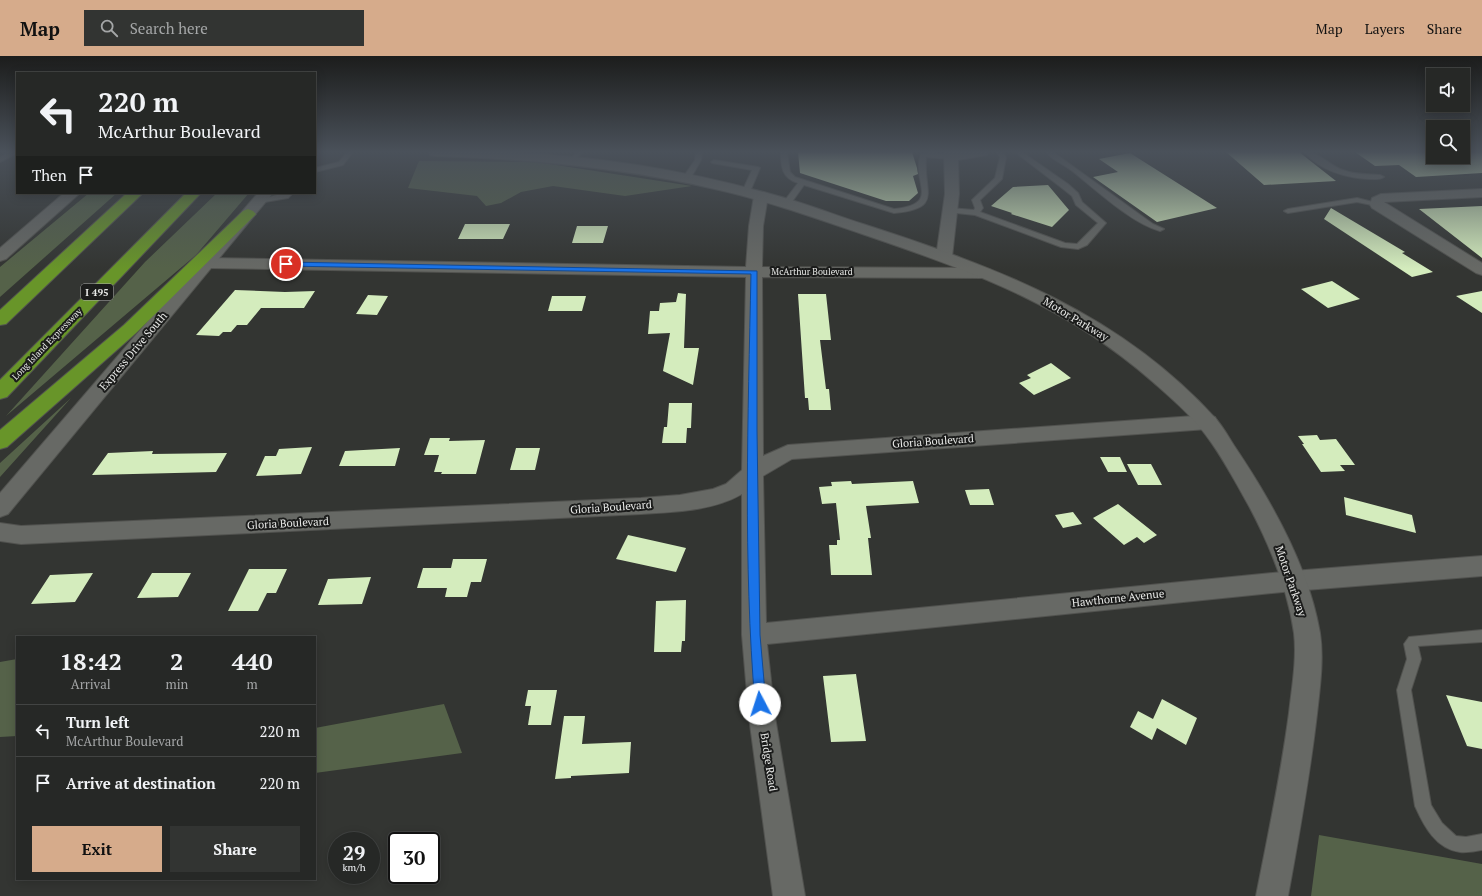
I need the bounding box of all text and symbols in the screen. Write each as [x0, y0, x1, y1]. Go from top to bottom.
search box [84, 10, 364, 46]
text: Map [20, 16, 60, 41]
icon: search [98, 17, 120, 39]
text: Search here [130, 18, 208, 38]
text: Map [1316, 19, 1343, 38]
text: Layers [1365, 19, 1405, 38]
text: Share [1427, 19, 1462, 38]
map controls [1426, 68, 1470, 164]
button: sound [1426, 68, 1470, 112]
text: 220 m [98, 83, 179, 120]
icon: left [32, 88, 84, 140]
text: McArthur Boulevard [98, 119, 261, 143]
button: search [1426, 120, 1470, 164]
icon: arrive [75, 164, 97, 186]
text: Then [32, 165, 67, 185]
pin [269, 247, 303, 281]
icon: arrive [275, 253, 297, 275]
street label: McArthur Boulevard [771, 266, 853, 278]
road number: I 495 [81, 284, 113, 300]
street label: Motor Parkway [1041, 294, 1112, 344]
street label: Long Island Expressway [10, 305, 85, 383]
street label: Express Drive South [96, 309, 170, 393]
street label: Gloria Boulevard [892, 431, 974, 451]
street label: Gloria Boulevard [570, 497, 652, 517]
street label: Gloria Boulevard [247, 514, 329, 532]
street label: Motor Parkway [1272, 544, 1310, 619]
street label: Hawthorne Avenue [1071, 586, 1165, 610]
text: 18:42 [59, 645, 122, 677]
text: 2 [170, 645, 184, 677]
text: 440 [232, 645, 272, 677]
text: Arrival [71, 675, 111, 693]
text: min [165, 675, 188, 693]
text: m [247, 675, 258, 693]
position arrow [739, 683, 781, 725]
text: Turn left [66, 712, 130, 732]
icon: left [32, 720, 54, 742]
text: 220 m [259, 721, 300, 741]
text: McArthur Boulevard [66, 732, 184, 750]
street label: Bridge Road [757, 732, 781, 792]
icon: arrive [32, 772, 54, 794]
text: Arrive at destination [66, 773, 216, 793]
text: 220 m [259, 773, 300, 793]
button: Exit [32, 826, 162, 872]
button: Share [170, 826, 300, 872]
speed limit sign: 30 [388, 832, 440, 884]
text: 29 [343, 839, 365, 866]
text: km/h [342, 861, 366, 874]

